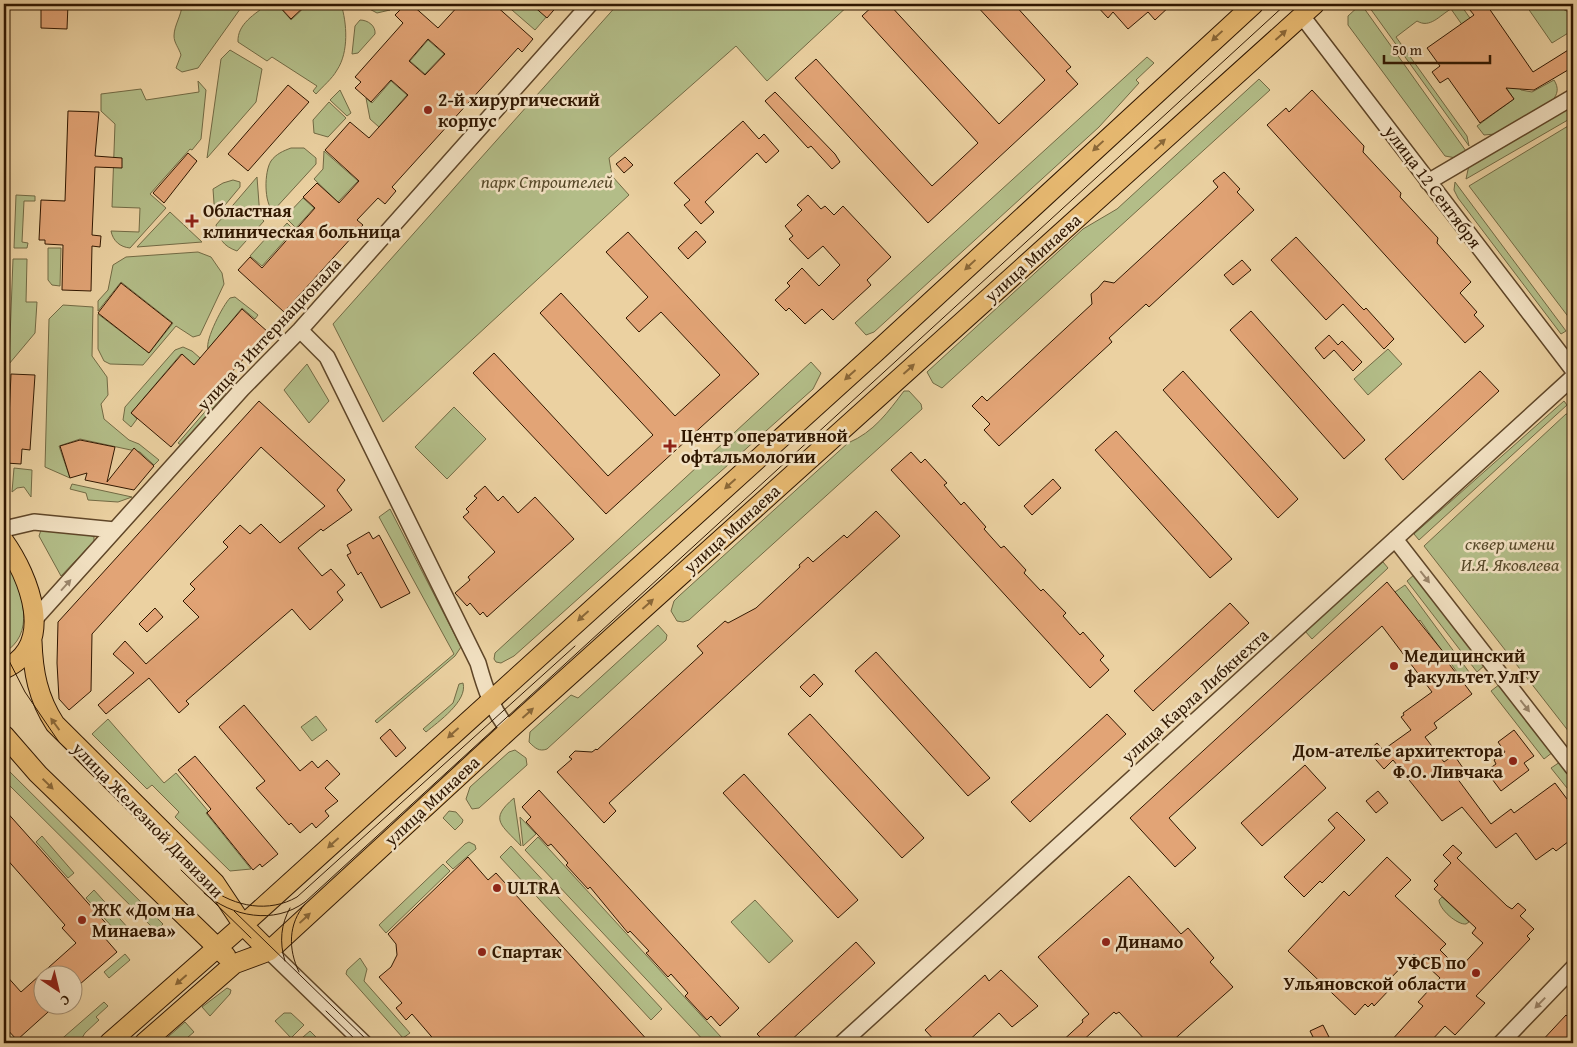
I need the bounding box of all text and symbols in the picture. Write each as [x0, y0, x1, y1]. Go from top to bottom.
one-way arrow [1274, 29, 1286, 41]
one-way arrow [1212, 30, 1224, 42]
scale bar [1384, 32, 1491, 64]
text: 50 m [1392, 39, 1423, 60]
place label: 2-й хирургический корпус [438, 86, 600, 134]
marker: 2-й хирургический корпус [422, 104, 434, 116]
street label: улица 12 Сентября [1377, 119, 1489, 254]
one-way arrow [1154, 138, 1167, 149]
one-way arrow [1093, 140, 1105, 152]
park label: парк Строителей [481, 168, 613, 195]
place label: Областная клиническая больница [203, 197, 401, 245]
street label: улица Минаева [977, 206, 1087, 309]
marker: Областная клиническая больница [185, 214, 199, 228]
street label: улица 3 Интернационала [189, 251, 347, 417]
one-way arrow [964, 259, 976, 271]
one-way arrow [903, 363, 915, 375]
one-way arrow [844, 370, 857, 381]
place label: Центр оперативной офтальмологии [681, 422, 848, 470]
marker: Центр оперативной офтальмологии [663, 439, 677, 453]
street label: улица Минаева [676, 477, 786, 580]
one-way arrow [724, 478, 736, 490]
park label: сквер имени И.Я. Яковлева [1461, 530, 1560, 578]
one-way arrow [1420, 570, 1430, 584]
one-way arrow [60, 579, 72, 591]
one-way arrow [642, 598, 654, 610]
one-way arrow [577, 610, 589, 622]
street label: улица Карла Либкнехта [1114, 622, 1275, 770]
place label: Медицинский факультет УлГУ [1404, 642, 1540, 690]
marker: Медицинский факультет УлГУ [1388, 660, 1400, 672]
one-way arrow [1519, 699, 1530, 712]
one-way arrow [521, 707, 533, 719]
one-way arrow [50, 717, 60, 731]
one-way arrow [448, 727, 460, 739]
street label: улица Железной Дивизии [66, 735, 231, 904]
place label: Дом-ателье архитектора Ф.О. Ливчака [1292, 737, 1504, 785]
street label: улица Минаева [377, 749, 486, 853]
marker: Дом-ателье архитектора Ф.О. Ливчака [1507, 755, 1519, 767]
one-way arrow [42, 778, 54, 790]
one-way arrow [328, 837, 340, 849]
place label: ULTRA [507, 874, 561, 901]
marker: ULTRA [491, 882, 503, 894]
place label: ЖК «Дом на Минаева» [91, 896, 196, 944]
one-way arrow [299, 912, 311, 924]
marker: ЖК «Дом на Минаева» [76, 914, 88, 926]
place label: Динамо [1115, 928, 1184, 955]
marker: Динамо [1100, 936, 1112, 948]
place label: Спартак [492, 938, 562, 965]
marker: Спартак [476, 946, 488, 958]
place label: УФСБ по Ульяновской области [1284, 949, 1466, 997]
north arrow [32, 964, 82, 1014]
marker: УФСБ по Ульяновской области [1470, 967, 1482, 979]
one-way arrow [175, 974, 187, 985]
text: С [56, 990, 74, 1011]
one-way arrow [1534, 996, 1546, 1008]

